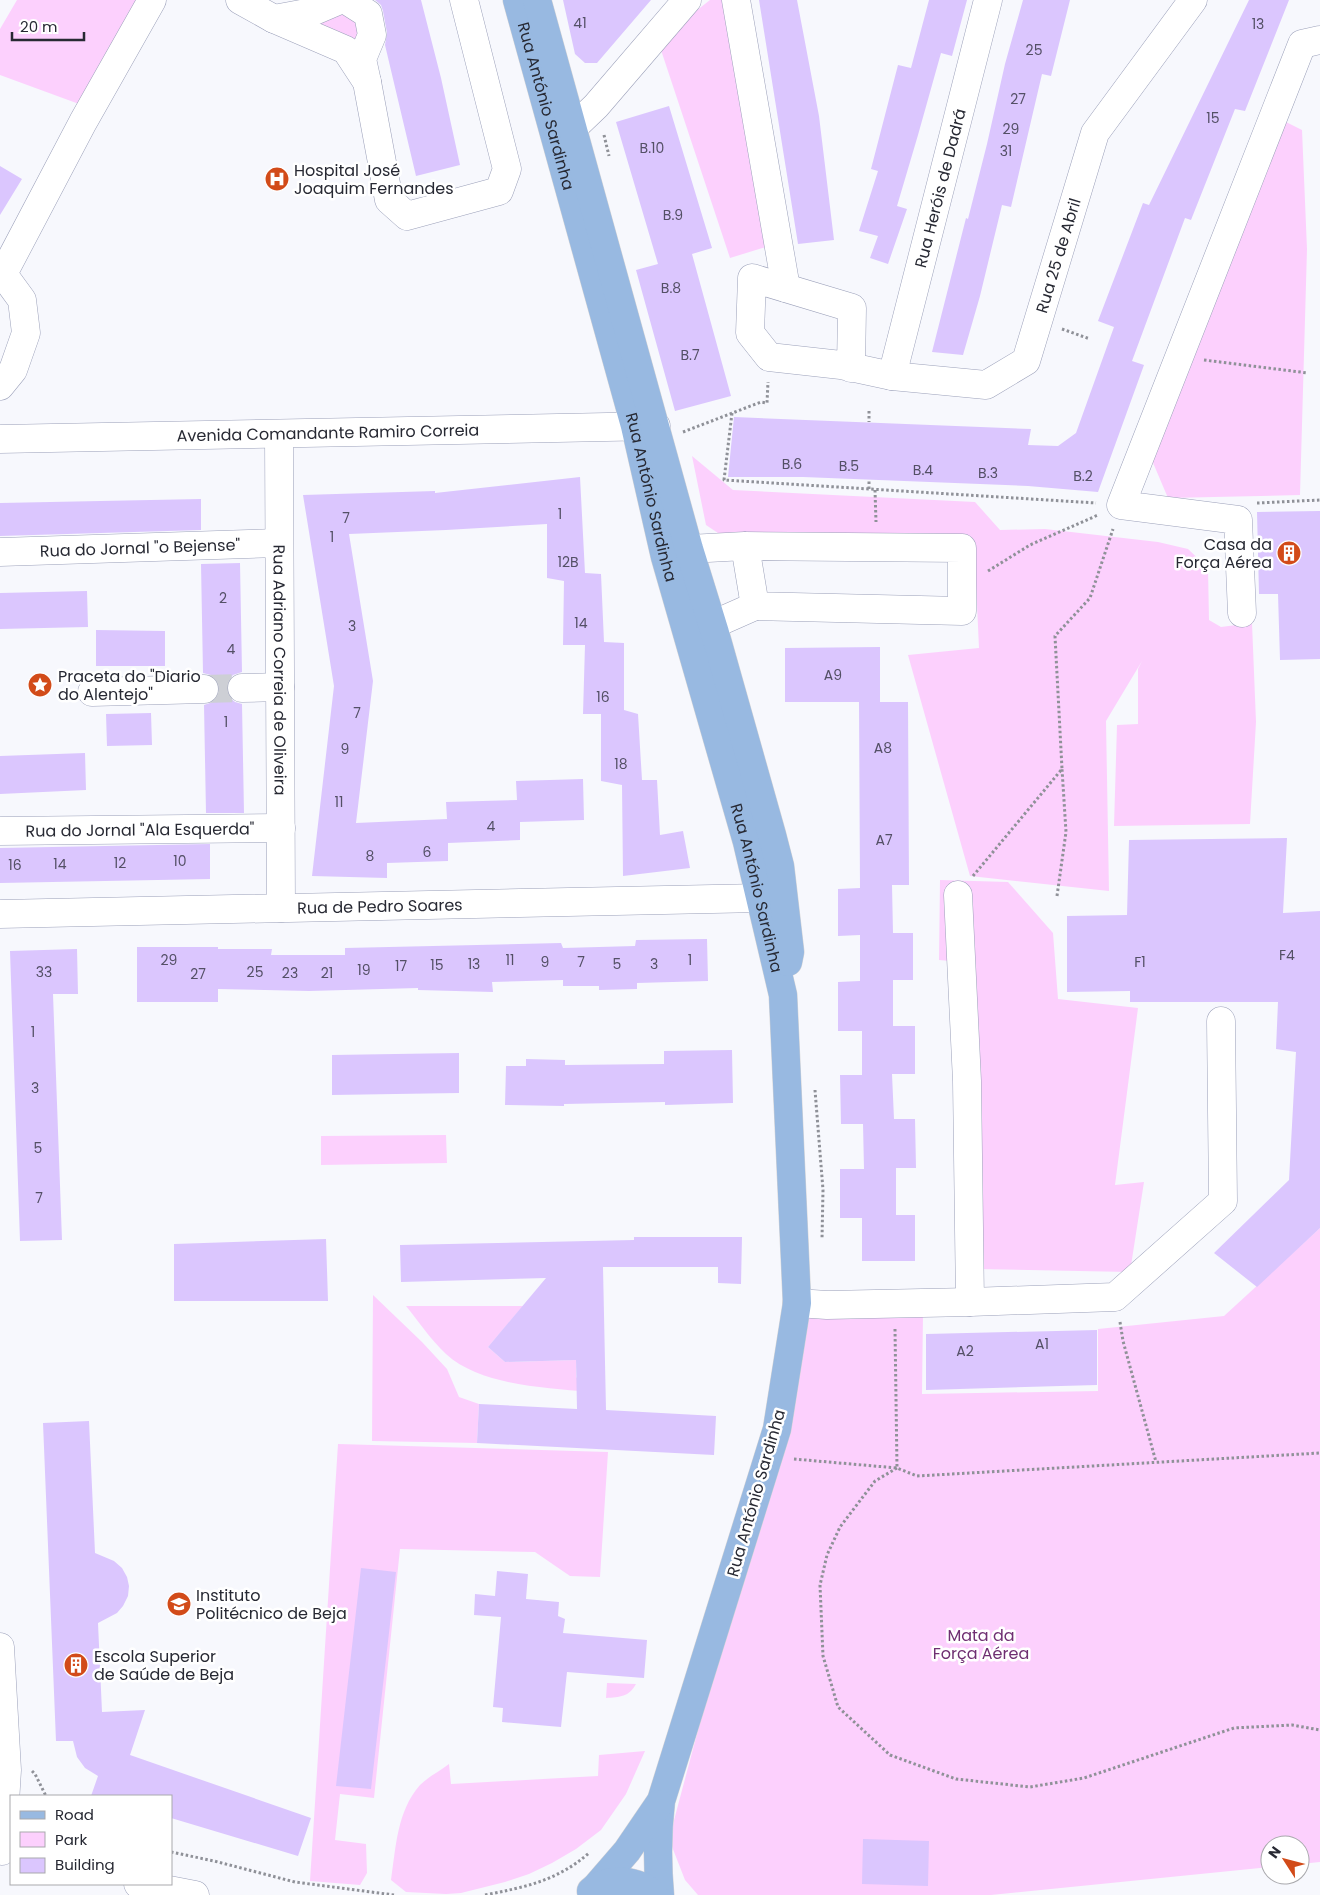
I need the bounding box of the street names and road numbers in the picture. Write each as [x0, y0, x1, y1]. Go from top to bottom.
street label: Rua António Sardinha [512, 19, 581, 193]
street label: Rua Heróis de Dadrá [909, 106, 971, 270]
street label: Rua 25 de Abril [1030, 195, 1086, 316]
street label: Rua António Sardinha [620, 410, 683, 584]
street label: Avenida Comandante Ramiro Correia [176, 418, 479, 447]
street label: Rua do Jornal "o Bejense" [39, 533, 241, 562]
street label: Rua Adriano Correia de Oliveira [268, 545, 292, 795]
street label: Rua António Sardinha [725, 801, 789, 975]
street label: Rua do Jornal "Ala Esquerda" [25, 817, 255, 842]
street label: Rua de Pedro Soares [297, 893, 463, 919]
street label: Rua António Sardinha [721, 1407, 791, 1579]

